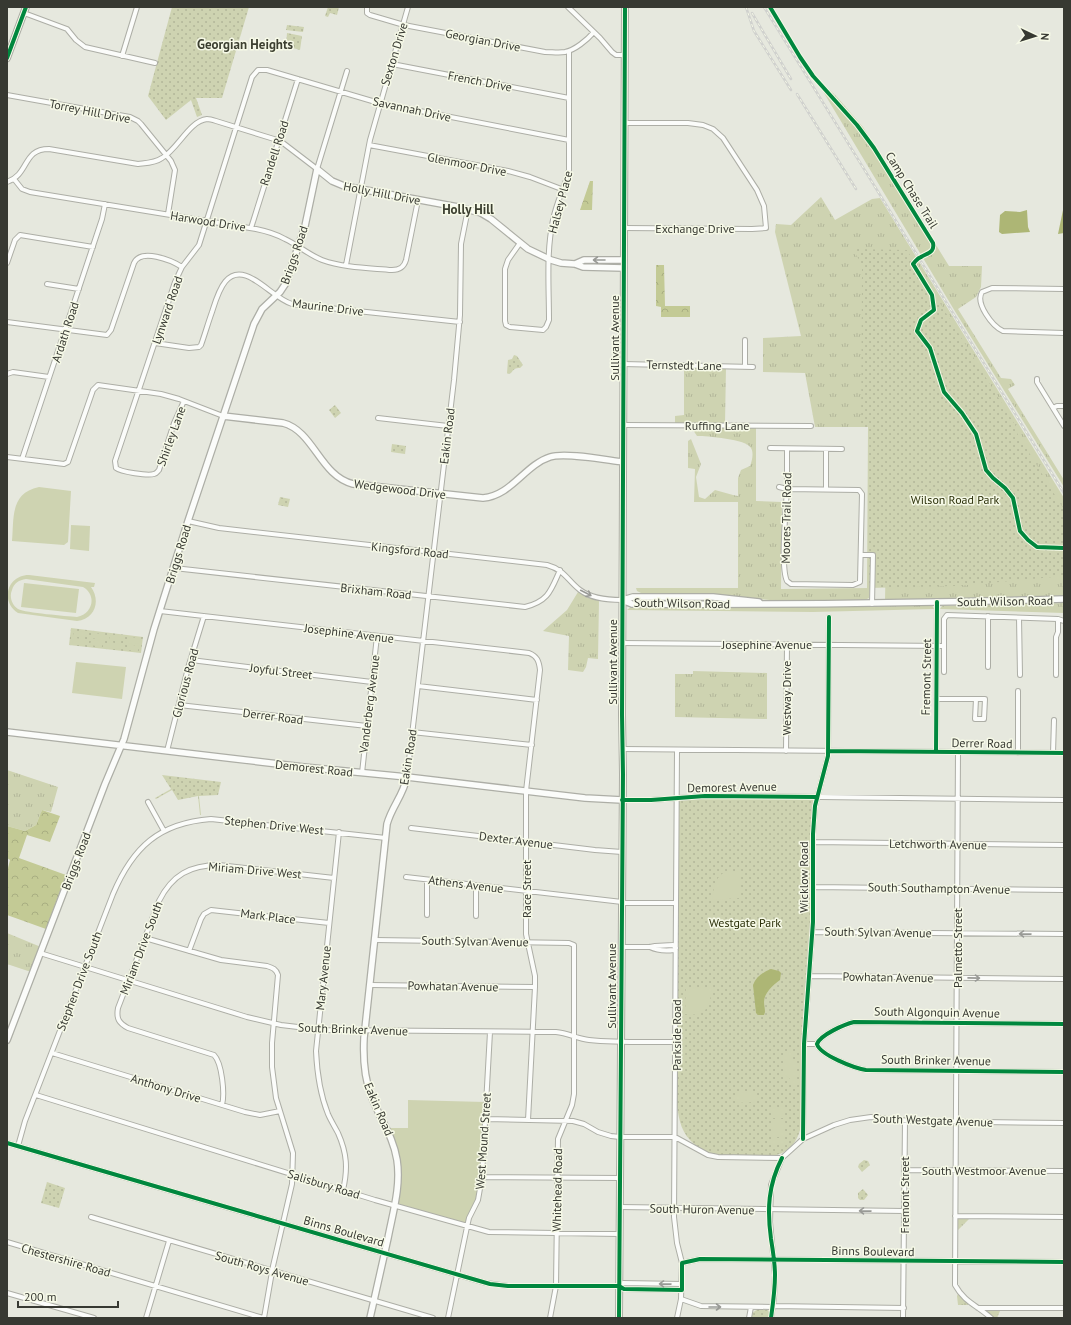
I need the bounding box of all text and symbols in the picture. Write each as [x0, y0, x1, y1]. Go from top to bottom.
north arrow [1015, 16, 1055, 56]
street label: Sexton Drive [377, 21, 411, 87]
street label: Georgian Drive [444, 25, 522, 55]
text: N [1038, 33, 1052, 41]
district label: Georgian Heights [197, 36, 293, 53]
street label: French Drive [447, 67, 513, 95]
street label: Savannah Drive [371, 93, 453, 125]
street label: Torrey Hill Drive [48, 96, 132, 126]
street label: Randell Road [256, 118, 292, 188]
street label: Glenmoor Drive [426, 149, 508, 179]
street label: Camp Chase Trail [882, 149, 942, 232]
street label: Halsey Place [544, 169, 576, 235]
street label: Holly Hill Drive [342, 178, 422, 208]
district label: Holly Hill [442, 201, 494, 218]
street label: Harwood Drive [169, 208, 247, 234]
street label: Exchange Drive [655, 221, 735, 236]
street label: Briggs Road [277, 224, 311, 286]
one-way arrow [593, 256, 606, 264]
street label: Lynward Road [148, 274, 186, 346]
street label: Maurine Drive [291, 295, 365, 319]
street label: Sullivant Avenue [607, 295, 622, 381]
street label: Ardath Road [48, 300, 82, 364]
street label: Ternstedt Lane [646, 357, 722, 373]
street label: Shirley Lane [153, 404, 189, 468]
street label: Eakin Road [436, 407, 458, 465]
street label: Ruffing Lane [685, 418, 749, 433]
street label: Moores Trail Road [778, 472, 794, 564]
street label: Wedgewood Drive [353, 476, 447, 502]
park label: Wilson Road Park [911, 492, 1000, 507]
street label: Briggs Road [162, 523, 194, 585]
street label: Kingsford Road [370, 538, 450, 562]
street label: Brixham Road [340, 580, 412, 602]
one-way arrow [580, 590, 592, 597]
street label: South Wilson Road [957, 593, 1053, 609]
street label: South Wilson Road [634, 595, 730, 611]
street label: Sullivant Avenue [605, 619, 620, 705]
street label: Josephine Avenue [302, 620, 395, 646]
street label: Josephine Avenue [721, 637, 812, 652]
street label: Fremont Street [918, 638, 934, 716]
street label: Glorious Road [169, 647, 201, 719]
street label: Vanderberg Avenue [355, 654, 382, 755]
street label: Joyful Street [248, 660, 313, 682]
street label: Westway Drive [779, 661, 794, 735]
street label: Derrer Road [242, 705, 304, 727]
street label: Eakin Road [396, 728, 420, 786]
street label: Derrer Road [951, 735, 1013, 751]
street label: Demorest Road [274, 756, 354, 780]
street label: Demorest Avenue [687, 779, 777, 795]
street label: Stephen Drive West [224, 812, 324, 838]
street label: Dexter Avenue [478, 828, 554, 852]
street label: Briggs Road [58, 830, 94, 892]
street label: Letchworth Avenue [889, 836, 987, 852]
street label: Wicklow Road [796, 841, 811, 913]
street label: Miriam Drive West [208, 858, 302, 882]
street label: Race Street [519, 860, 534, 918]
street label: Athens Avenue [428, 872, 504, 896]
street label: South Southampton Avenue [868, 879, 1010, 897]
street label: Miriam Drive South [116, 899, 166, 997]
street label: Mark Place [240, 905, 296, 927]
street label: Palmetto Street [950, 908, 965, 988]
park label: Westgate Park [709, 915, 781, 930]
street label: South Sylvan Avenue [824, 924, 932, 940]
street label: Stephen Drive South [53, 929, 105, 1033]
one-way arrow [1019, 930, 1032, 938]
street label: South Sylvan Avenue [421, 933, 529, 949]
street label: Sullivant Avenue [604, 943, 619, 1029]
street label: Mary Avenue [312, 945, 334, 1011]
street label: Powhatan Avenue [842, 969, 934, 985]
one-way arrow [967, 974, 980, 982]
street label: Powhatan Avenue [407, 978, 499, 994]
street label: Parkside Road [669, 999, 684, 1071]
street label: South Algonquin Avenue [874, 1003, 1000, 1021]
street label: South Brinker Avenue [298, 1020, 408, 1038]
street label: South Brinker Avenue [881, 1052, 991, 1068]
street label: Anthony Drive [129, 1070, 203, 1106]
street label: Eakin Road [361, 1080, 397, 1138]
street label: West Mound Street [472, 1092, 494, 1190]
street label: South Westgate Avenue [873, 1110, 993, 1130]
street label: Whitehead Road [549, 1148, 565, 1232]
street label: Fremont Street [897, 1156, 912, 1234]
street label: South Westmoor Avenue [922, 1163, 1046, 1178]
street label: Salisbury Road [286, 1166, 362, 1202]
street label: South Huron Avenue [649, 1201, 755, 1217]
one-way arrow [859, 1207, 872, 1215]
street label: Binns Boulevard [302, 1212, 386, 1250]
street label: Chestershire Road [20, 1240, 112, 1280]
street label: Binns Boulevard [831, 1243, 915, 1259]
street label: South Roys Avenue [213, 1247, 311, 1289]
one-way arrow [659, 1280, 672, 1288]
scale bar [18, 1283, 118, 1309]
text: 200 m [24, 1289, 57, 1304]
one-way arrow [708, 1303, 721, 1311]

